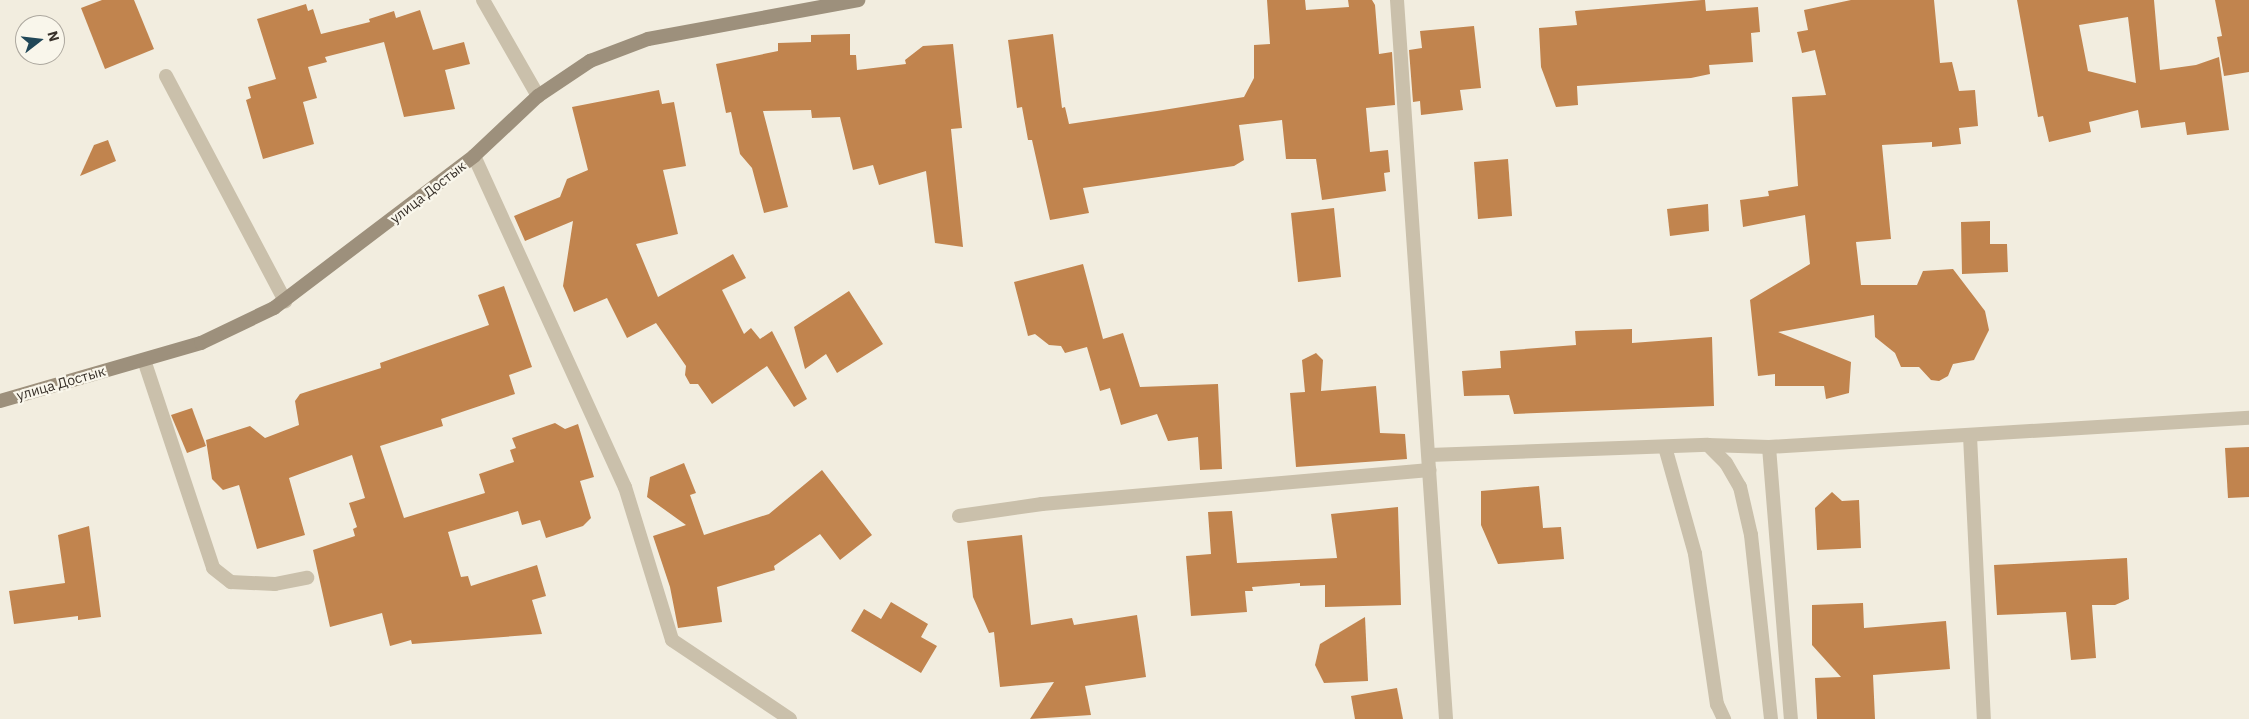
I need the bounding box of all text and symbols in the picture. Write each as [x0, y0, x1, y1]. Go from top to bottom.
north arrow [15, 15, 65, 65]
text: N [43, 29, 64, 43]
street label: улица Достык [387, 157, 469, 227]
street label: улица Достык [15, 362, 107, 404]

